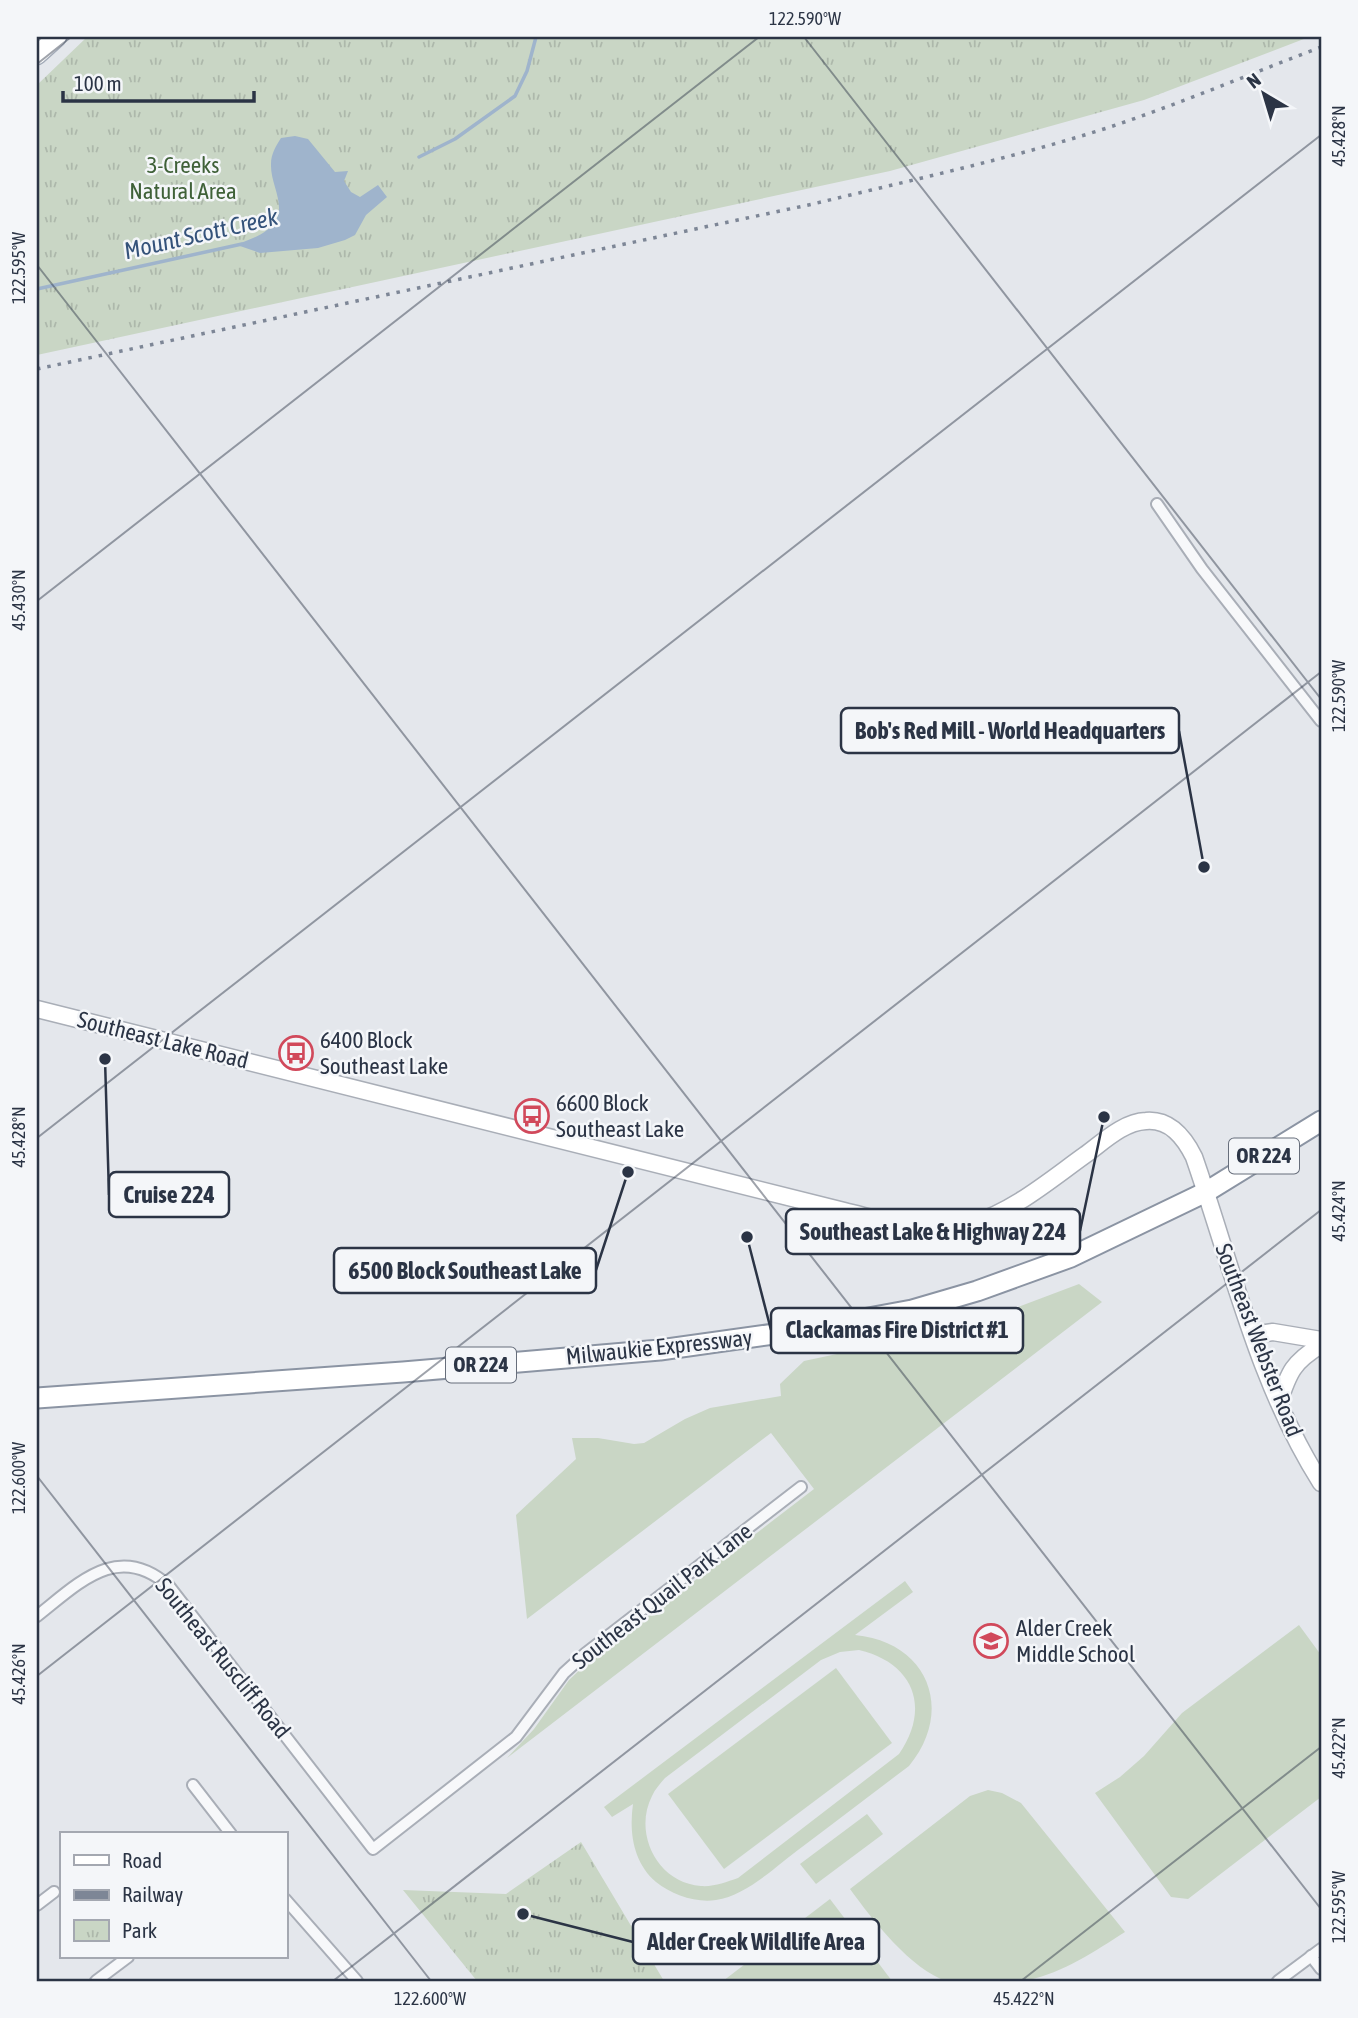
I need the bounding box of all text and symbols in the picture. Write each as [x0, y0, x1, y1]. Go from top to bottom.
text: 122.590°W [769, 8, 841, 29]
scale bar [63, 60, 254, 104]
north arrow [1228, 60, 1298, 130]
text: N [1242, 68, 1265, 93]
text: 100 m [74, 71, 122, 95]
text: 45.428°N [1328, 105, 1349, 167]
park label: 3-Creeks Natural Area [129, 152, 237, 204]
water label: Mount Scott Creek [121, 203, 281, 264]
text: 122.595°W [8, 232, 29, 304]
text: 45.430°N [8, 569, 29, 631]
text: 122.590°W [1328, 660, 1349, 732]
callout: Bob's Red Mill - World Headquarters [841, 708, 1179, 753]
text: Bob's Red Mill - World Headquarters [855, 717, 1166, 744]
street label: Southeast Lake Road [75, 1006, 251, 1074]
place label: 6400 Block Southeast Lake [320, 1027, 448, 1079]
bus stop icon: 6400 Block Southeast Lake [277, 1034, 315, 1072]
place label: 6600 Block Southeast Lake [556, 1090, 684, 1142]
bus stop icon: 6600 Block Southeast Lake [513, 1097, 551, 1135]
text: 45.428°N [8, 1106, 29, 1168]
road number: OR 224 [1229, 1138, 1299, 1174]
callout: Cruise 224 [109, 1172, 229, 1217]
text: 45.424°N [1328, 1180, 1349, 1242]
text: Cruise 224 [123, 1181, 215, 1208]
callout: Southeast Lake & Highway 224 [786, 1209, 1080, 1254]
text: Southeast Lake & Highway 224 [800, 1218, 1066, 1245]
street label: Southeast Webster Road [1210, 1240, 1308, 1440]
callout: 6500 Block Southeast Lake [334, 1248, 596, 1293]
text: 6500 Block Southeast Lake [348, 1257, 582, 1284]
callout: Clackamas Fire District #1 [771, 1308, 1023, 1353]
text: Clackamas Fire District #1 [785, 1316, 1009, 1343]
street label: Milwaukie Expressway [564, 1324, 754, 1370]
road number: OR 224 [446, 1348, 516, 1382]
text: 122.600°W [8, 1442, 29, 1514]
street label: Southeast Quail Park Lane [567, 1518, 757, 1674]
street label: Southeast Ruscliff Road [150, 1573, 296, 1743]
place label: Alder Creek Middle School [1016, 1615, 1135, 1667]
school or university icon: Alder Creek Middle School [972, 1622, 1010, 1660]
text: 45.426°N [8, 1643, 29, 1705]
text: 45.422°N [1328, 1717, 1349, 1779]
legend [60, 1832, 287, 1958]
text: Road [122, 1848, 162, 1872]
text: 122.595°W [1328, 1871, 1349, 1943]
text: Railway [122, 1882, 184, 1906]
text: Park [122, 1918, 157, 1942]
callout: Alder Creek Wildlife Area [633, 1919, 879, 1964]
text: Alder Creek Wildlife Area [646, 1928, 865, 1955]
text: 122.600°W [394, 1988, 466, 2009]
text: 45.422°N [993, 1988, 1055, 2009]

